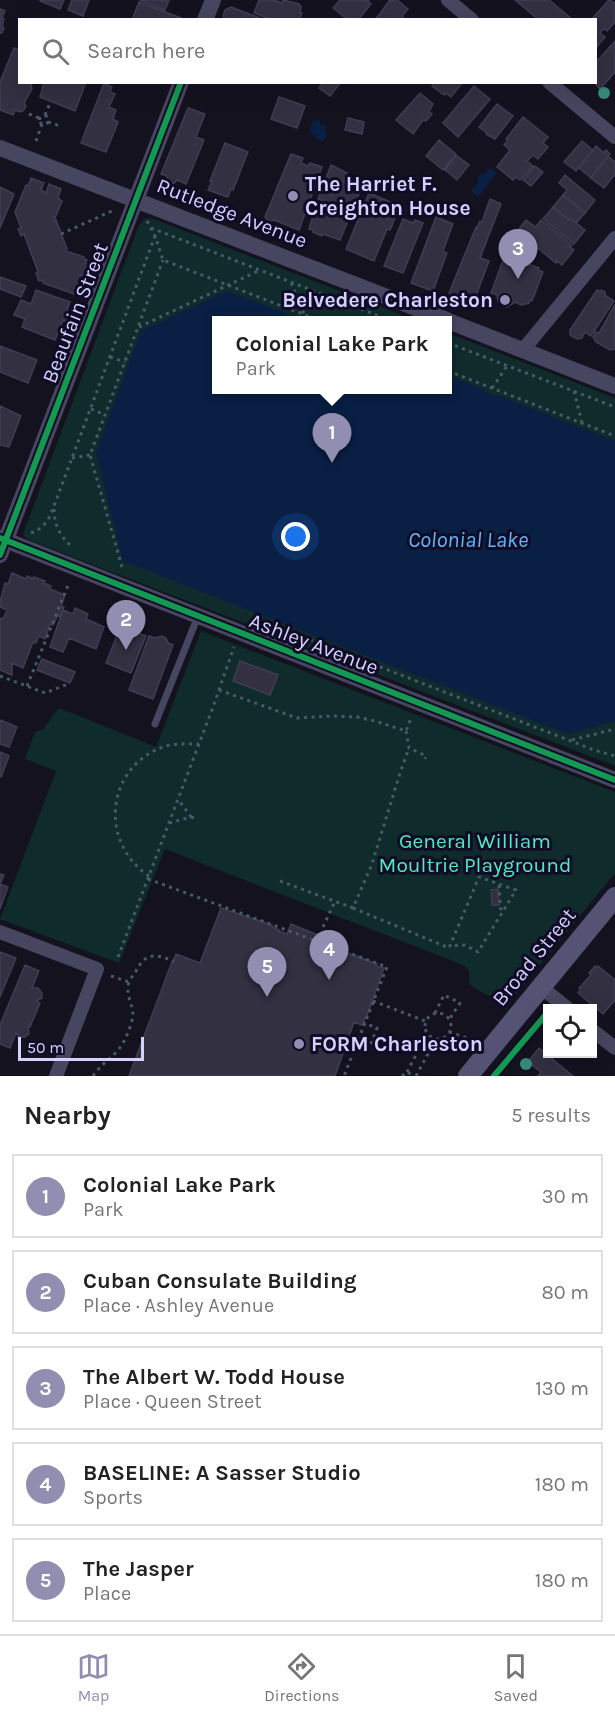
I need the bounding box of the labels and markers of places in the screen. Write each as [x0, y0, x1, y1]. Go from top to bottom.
place label: The Harriet F. Creighton House [305, 172, 471, 220]
marker: The Harriet F. Creighton House [286, 189, 300, 203]
pin: 3 [498, 230, 538, 279]
place label: Belvedere Charleston [282, 288, 493, 312]
marker: Belvedere Charleston [498, 293, 512, 307]
pin: 1 [312, 414, 352, 463]
pin: 2 [106, 600, 146, 650]
pin: 4 [310, 930, 348, 980]
pin: 5 [248, 948, 286, 997]
place label: FORM Charleston [311, 1032, 483, 1056]
marker: FORM Charleston [292, 1037, 306, 1051]

